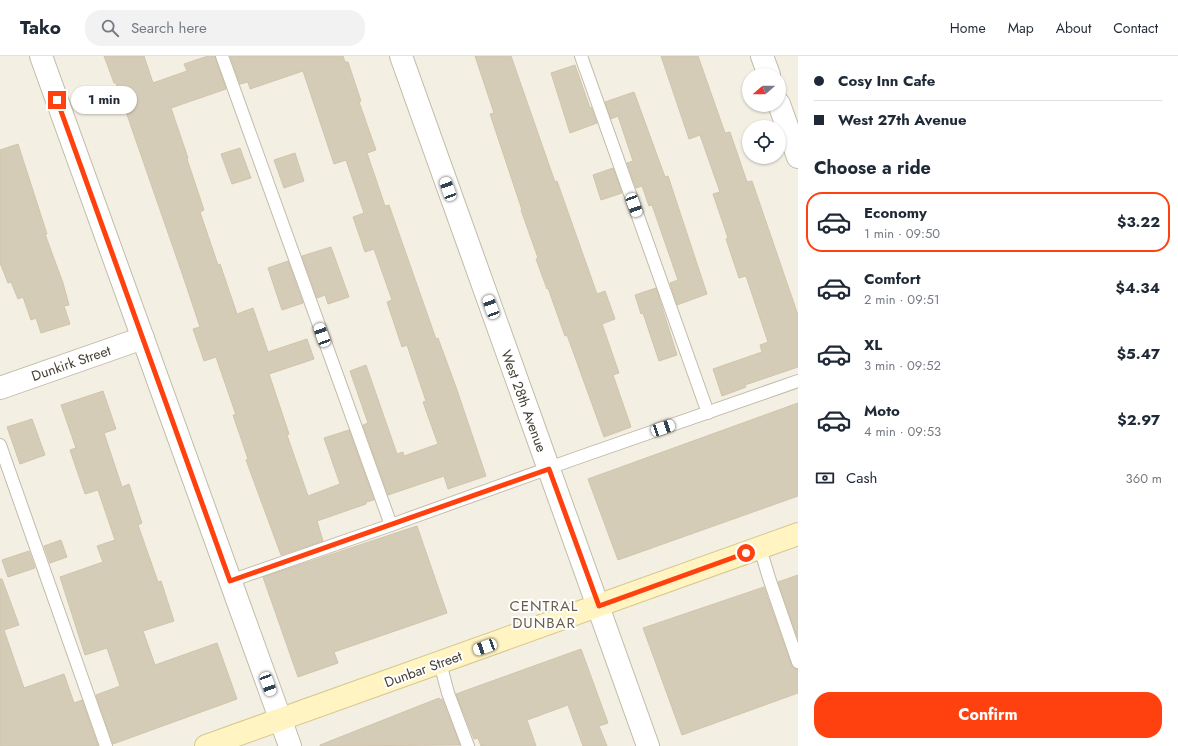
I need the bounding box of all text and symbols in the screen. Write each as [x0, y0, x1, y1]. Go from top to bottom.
search box [85, 10, 365, 46]
text: Tako [20, 14, 61, 41]
icon: search [99, 17, 121, 39]
text: Search here [131, 17, 207, 39]
text: Home [950, 18, 986, 38]
text: Map [1008, 18, 1034, 38]
text: About [1056, 18, 1091, 38]
text: Contact [1113, 18, 1158, 38]
north arrow [742, 68, 786, 112]
map controls [742, 68, 786, 164]
text: Cosy Inn Cafe [838, 70, 935, 92]
callout: 1 min [71, 86, 137, 114]
text: 1 min [88, 90, 120, 109]
route end [48, 91, 66, 109]
text: West 27th Avenue [838, 109, 967, 131]
button: locate [742, 120, 786, 164]
text: Choose a ride [814, 155, 931, 181]
car [438, 176, 458, 202]
car [624, 192, 644, 218]
text: Economy [864, 202, 927, 224]
icon: car [816, 204, 852, 240]
text: $3.22 [1117, 211, 1160, 233]
text: 1 min · 09:50 [864, 224, 940, 243]
text: Comfort [864, 268, 921, 290]
icon: car [816, 270, 852, 306]
text: $4.34 [1116, 277, 1160, 299]
text: 2 min · 09:51 [864, 290, 940, 309]
car [481, 294, 501, 320]
car [312, 322, 332, 348]
text: XL [864, 334, 882, 356]
icon: car [816, 336, 852, 372]
street label: Dunkirk Street [29, 340, 114, 386]
text: $5.47 [1117, 343, 1160, 365]
street label: West 28th Avenue [496, 347, 552, 455]
text: 3 min · 09:52 [864, 356, 941, 375]
text: Moto [864, 400, 900, 422]
icon: car [816, 402, 852, 438]
text: $2.97 [1117, 409, 1160, 431]
car [650, 418, 676, 438]
text: 4 min · 09:53 [864, 422, 941, 441]
icon: cash [814, 467, 836, 489]
text: Cash [846, 467, 877, 489]
text: 360 m [1126, 469, 1162, 488]
route start [737, 544, 755, 562]
district label: CENTRAL DUNBAR [509, 595, 579, 634]
car [472, 637, 498, 657]
street label: Dunbar Street [381, 645, 465, 692]
car [258, 671, 278, 697]
button: Confirm [814, 692, 1162, 738]

